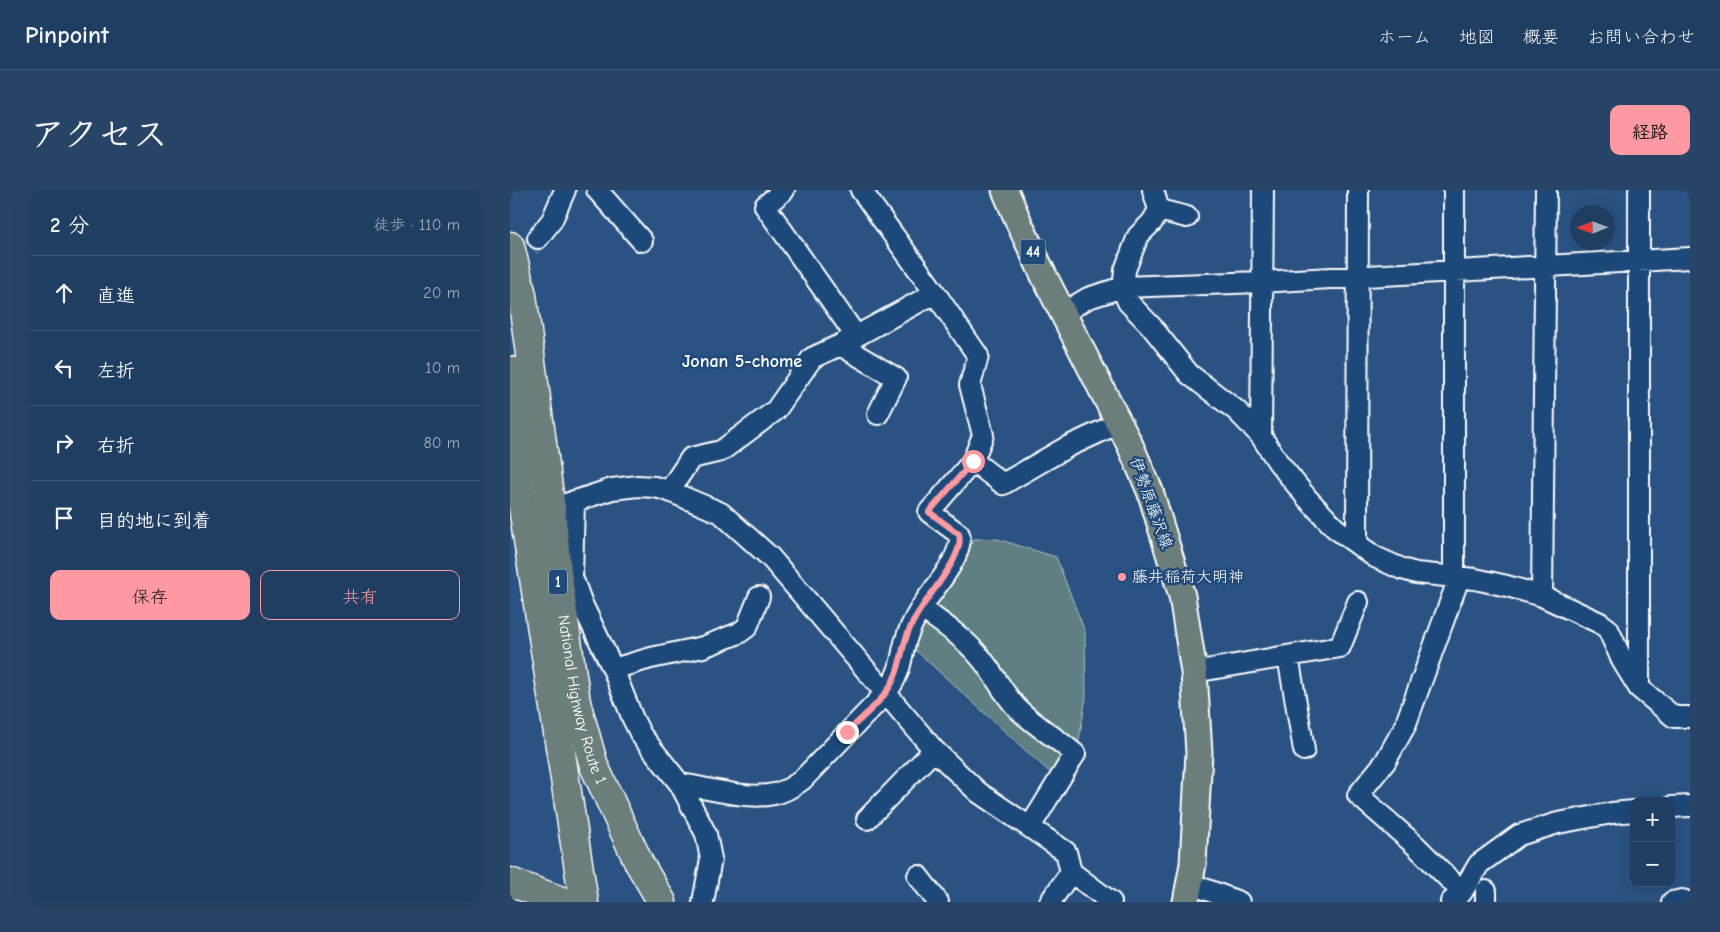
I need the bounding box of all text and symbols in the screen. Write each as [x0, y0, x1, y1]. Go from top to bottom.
text: Pinpoint [25, 21, 109, 49]
text: ホーム [1378, 27, 1431, 48]
text: 地図 [1459, 27, 1495, 48]
text: 概要 [1523, 27, 1559, 48]
text: お問い合わせ [1587, 27, 1695, 48]
button: 経路 [1610, 105, 1690, 155]
text: アクセス [30, 114, 168, 155]
north arrow [1570, 205, 1615, 250]
text: 2 分 [50, 213, 89, 237]
text: 徒歩 · 110 m [374, 216, 460, 234]
road number: 44 [1020, 240, 1046, 264]
icon: ahead [50, 279, 78, 307]
text: 20 m [423, 284, 460, 302]
text: 直進 [97, 285, 135, 307]
district label: Jonan 5-chome [682, 351, 802, 372]
icon: left [50, 354, 78, 382]
text: 10 m [425, 359, 460, 377]
text: 左折 [97, 360, 135, 382]
icon: right [50, 429, 78, 457]
text: 80 m [423, 434, 460, 452]
text: 右折 [97, 435, 135, 457]
route start [962, 450, 985, 473]
street label: 伊勢原藤沢線 [1126, 455, 1176, 551]
icon: arrive [50, 504, 78, 532]
text: 目的地に到着 [97, 510, 211, 532]
place label: 藤井稲荷大明神 [1132, 568, 1244, 586]
button: 保存 [50, 570, 250, 620]
button: 共有 [260, 570, 460, 620]
road number: 1 [549, 570, 567, 594]
marker: 藤井稲荷大明神 [1116, 571, 1128, 583]
street label: National Highway Route 1 [554, 614, 610, 787]
route end [836, 721, 859, 744]
map controls [1630, 797, 1675, 887]
button: + [1630, 797, 1675, 842]
button: − [1630, 842, 1675, 887]

